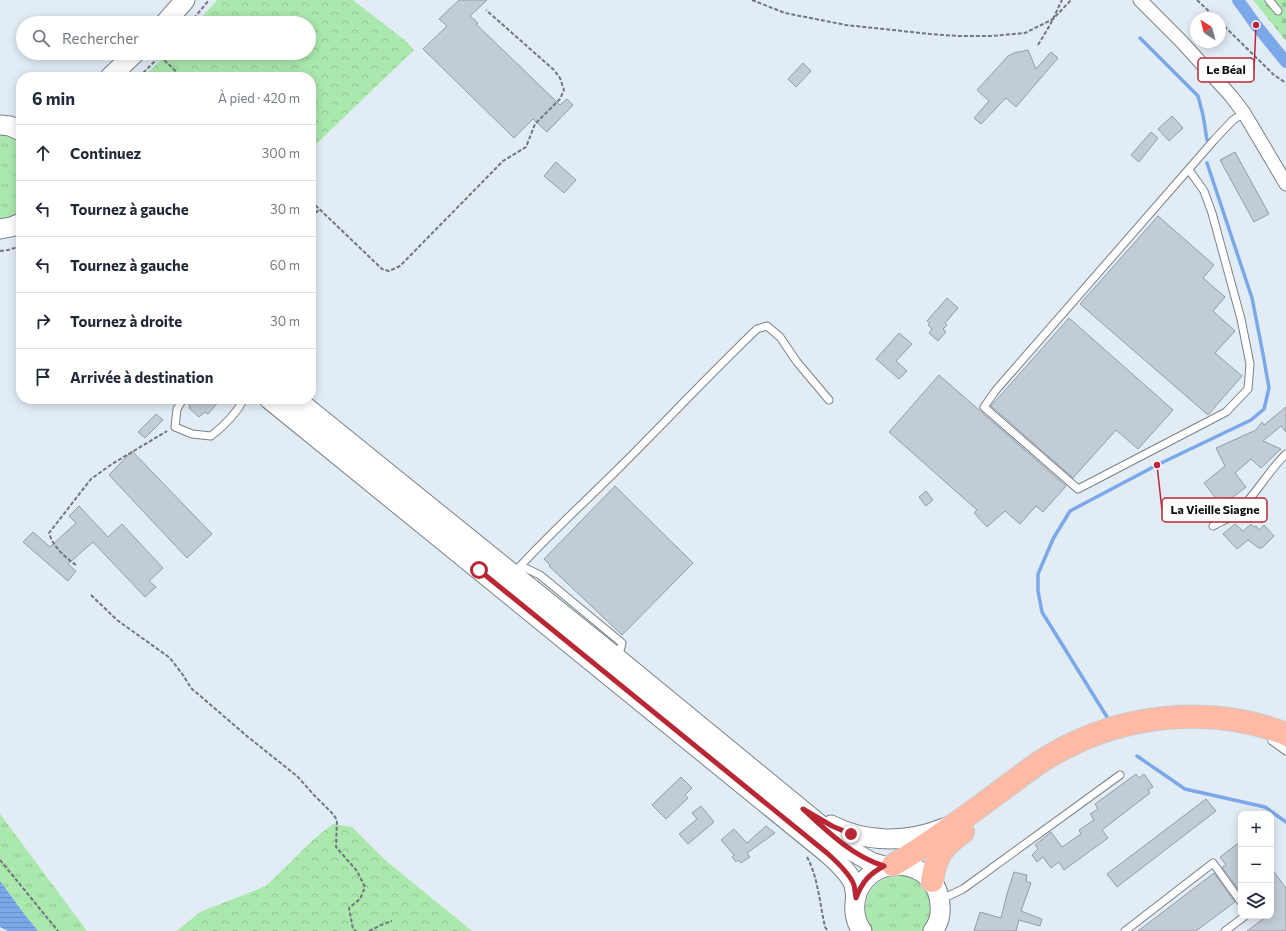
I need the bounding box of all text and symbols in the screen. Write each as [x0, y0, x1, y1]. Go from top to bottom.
north arrow [1190, 12, 1226, 48]
search box [16, 16, 316, 60]
icon: search [30, 27, 52, 49]
text: Rechercher [62, 29, 139, 47]
callout: Le Béal [1198, 58, 1254, 82]
text: Le Béal [1206, 62, 1246, 76]
text: 6 min [32, 88, 75, 109]
text: À pied · 420 m [218, 90, 300, 106]
icon: ahead [32, 142, 54, 164]
text: Continuez [70, 144, 141, 162]
text: 300 m [262, 145, 300, 161]
icon: left [32, 198, 54, 220]
text: Tournez à gauche [70, 200, 189, 218]
text: 30 m [270, 201, 300, 217]
icon: left [32, 254, 54, 276]
text: Tournez à gauche [70, 256, 189, 274]
text: 60 m [270, 257, 300, 273]
icon: right [32, 310, 54, 332]
text: Tournez à droite [70, 312, 182, 330]
text: 30 m [270, 313, 300, 329]
icon: arrive [32, 366, 54, 388]
text: Arrivée à destination [70, 368, 213, 386]
callout: La Vieille Siagne [1162, 498, 1267, 522]
text: La Vieille Siagne [1171, 502, 1259, 516]
route start [470, 561, 488, 579]
map controls [1238, 811, 1274, 919]
button: + [1238, 811, 1274, 847]
route end [842, 825, 860, 843]
button: − [1238, 847, 1274, 883]
button: layers [1238, 883, 1274, 919]

